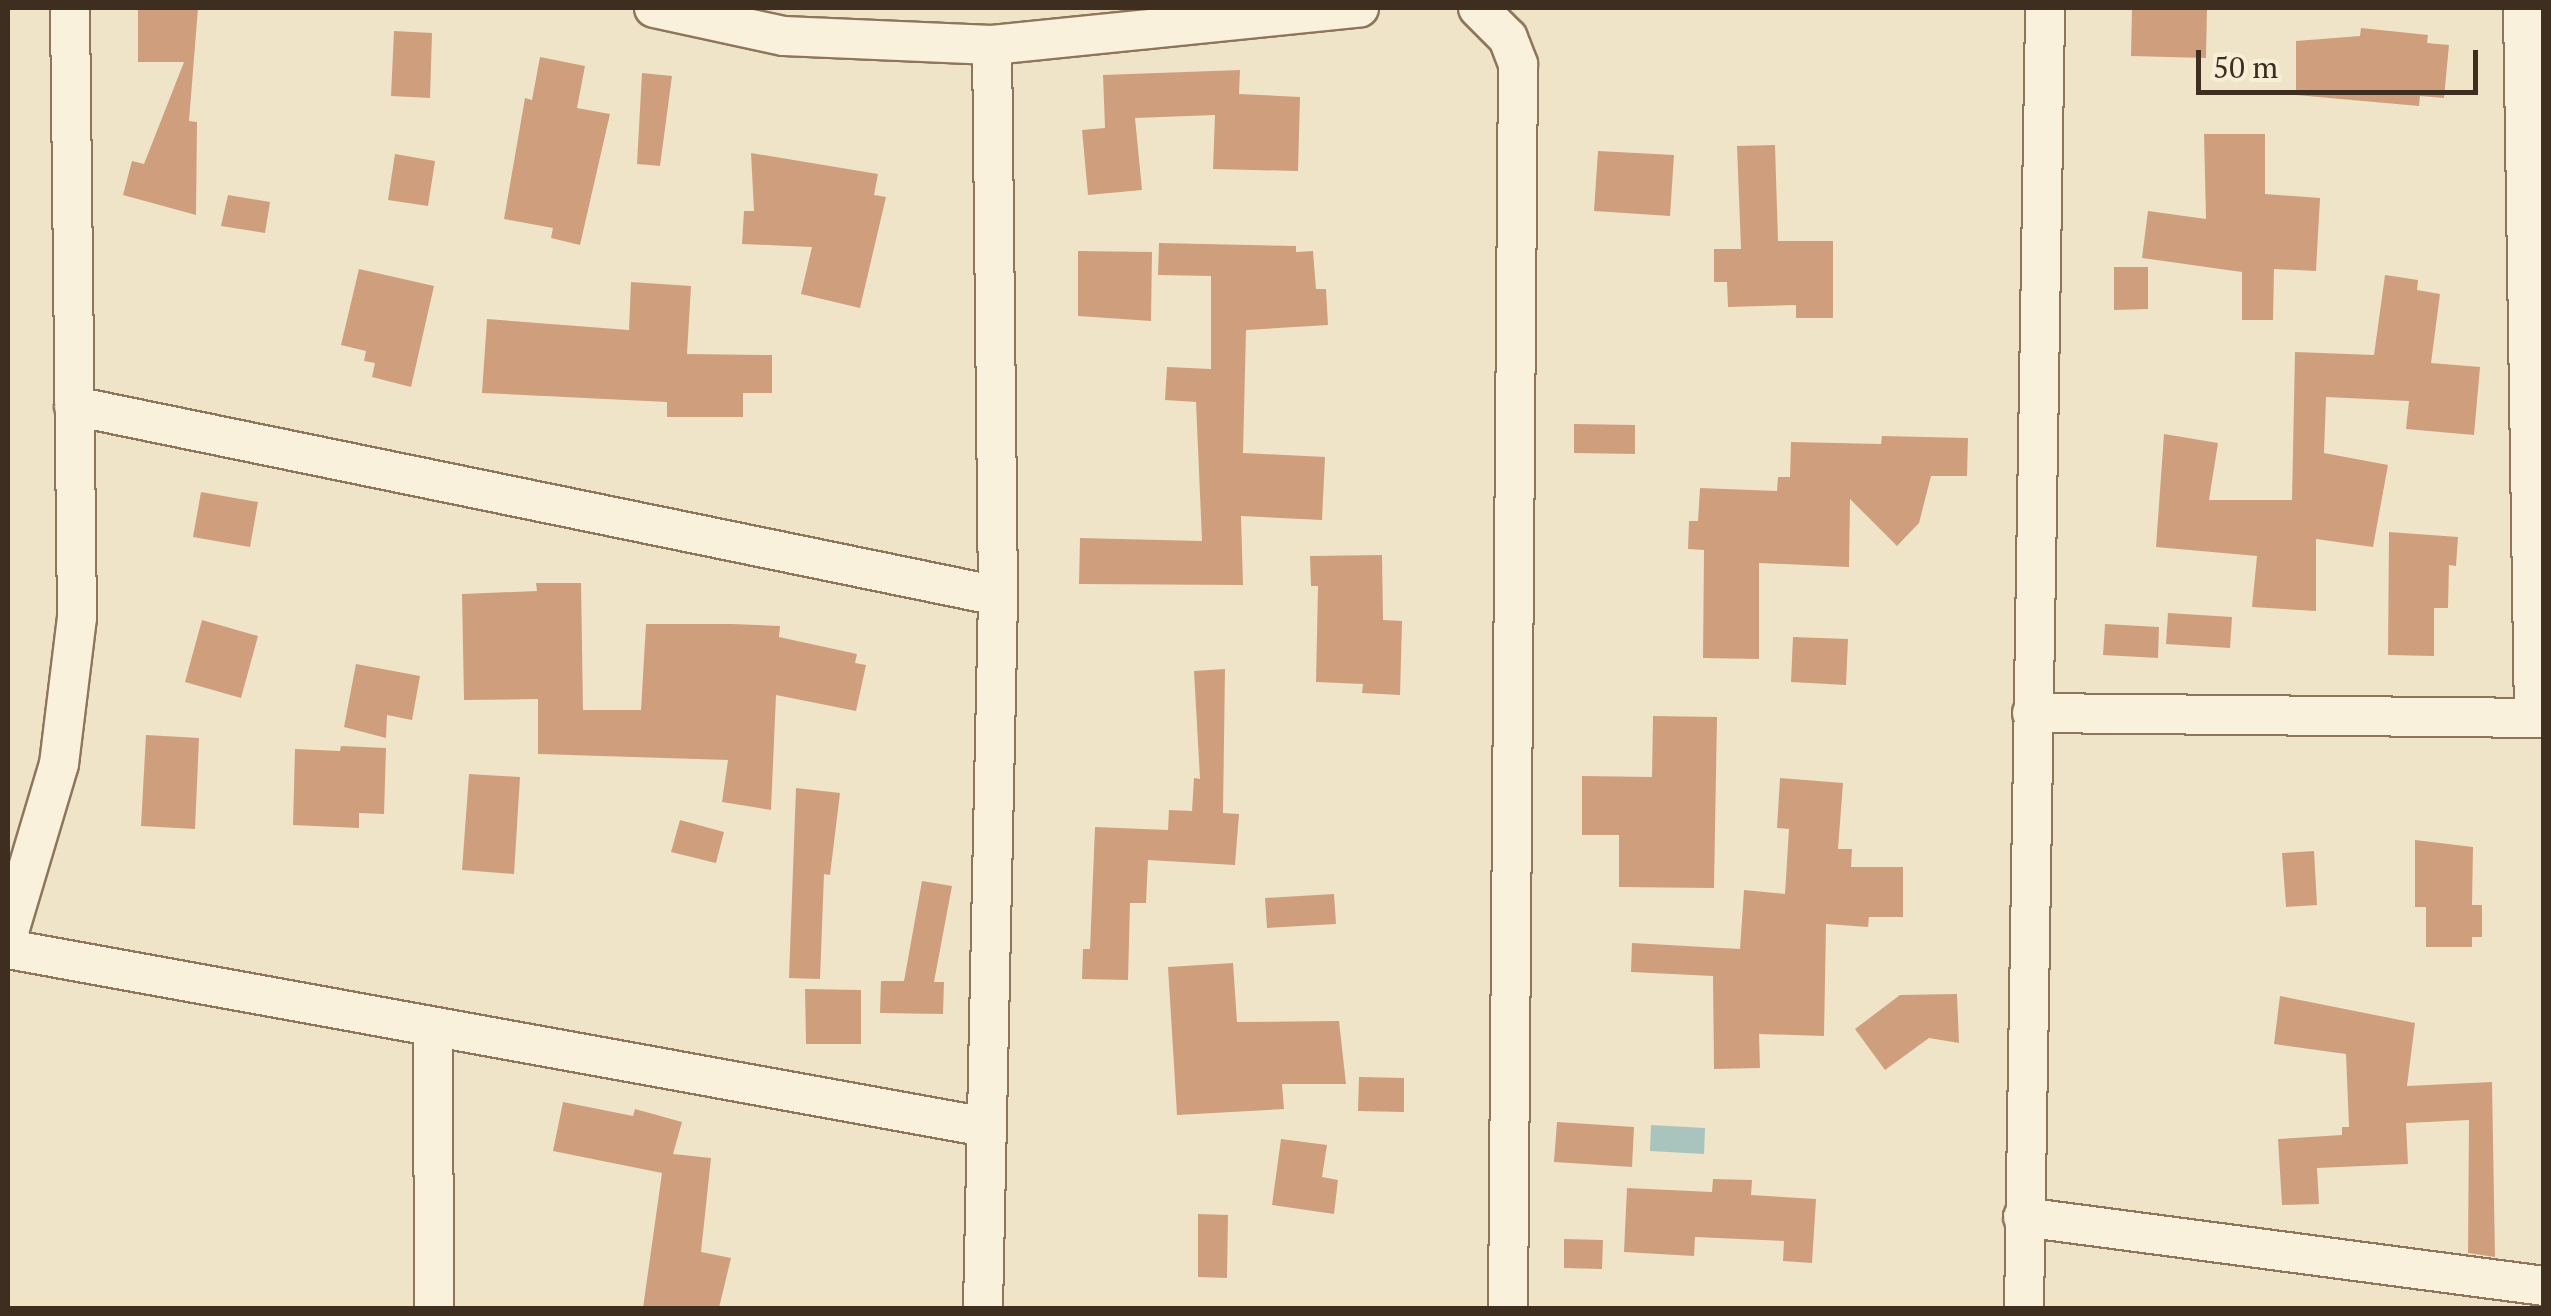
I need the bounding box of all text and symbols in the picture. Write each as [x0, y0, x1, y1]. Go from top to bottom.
scale bar [2201, 30, 2484, 92]
text: 50 m [2213, 47, 2278, 87]

